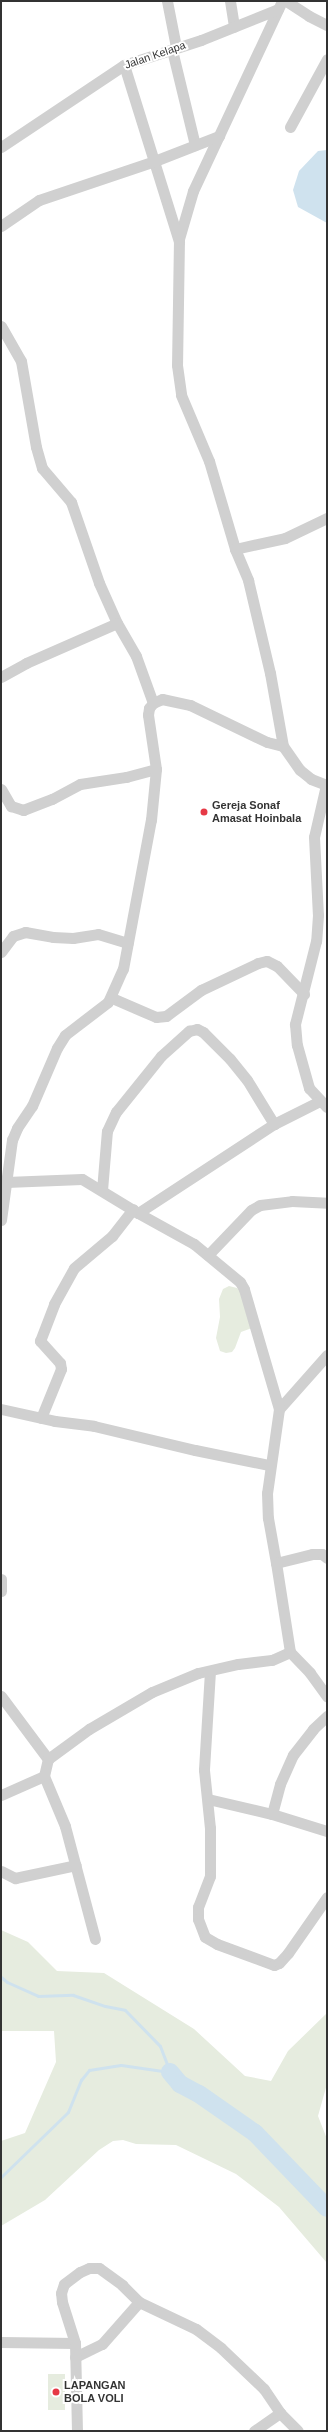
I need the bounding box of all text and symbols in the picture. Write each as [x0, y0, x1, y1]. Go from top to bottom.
street label: Jalan Kelapa [123, 38, 187, 72]
place label: Gereja Sonaf Amasat Hoinbala [212, 799, 301, 825]
marker: Gereja Sonaf Amasat Hoinbala [199, 807, 209, 817]
place label: LAPANGAN BOLA VOLI [64, 2379, 126, 2405]
marker: LAPANGAN BOLA VOLI [51, 2387, 61, 2397]

